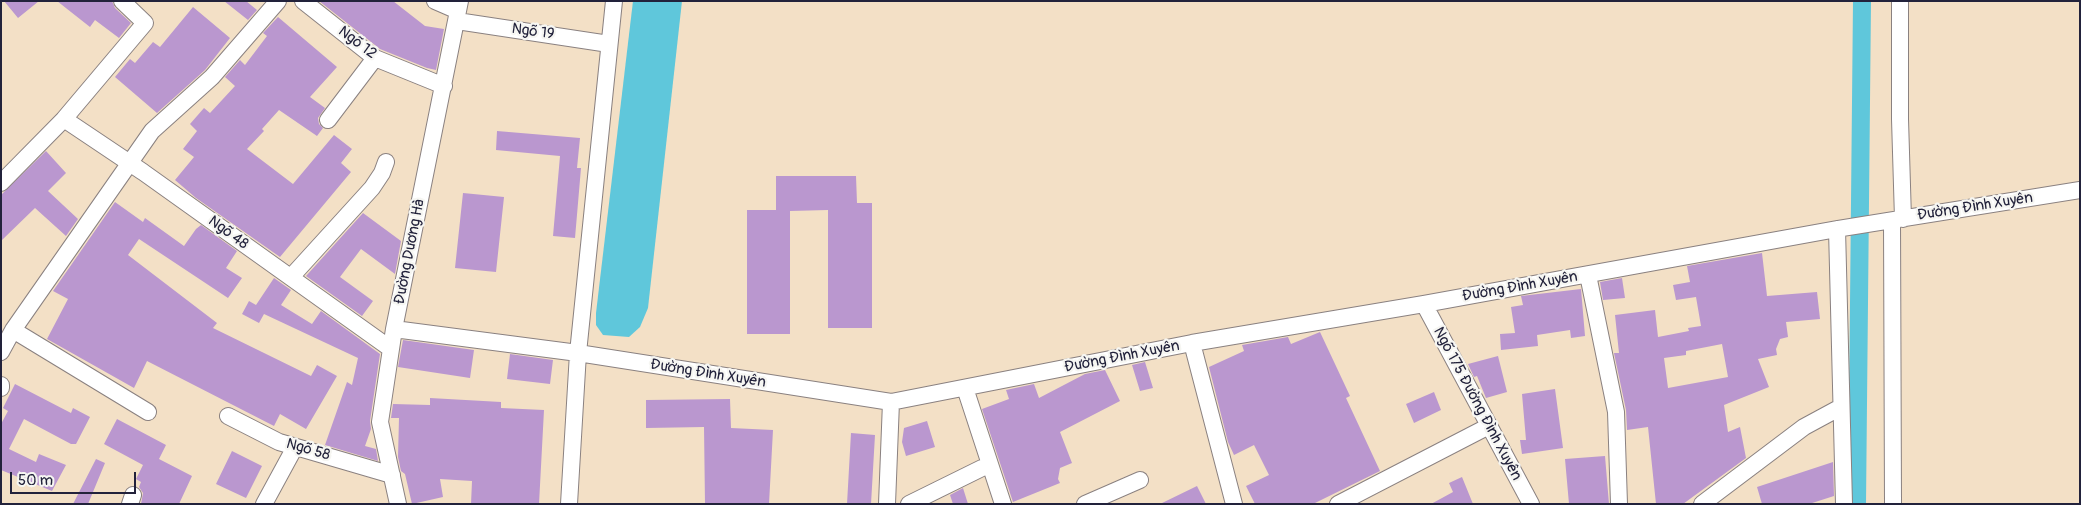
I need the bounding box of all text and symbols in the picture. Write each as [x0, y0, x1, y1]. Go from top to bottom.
street label: Ngõ 19 [511, 20, 555, 44]
street label: Ngõ 12 [334, 23, 380, 63]
street label: Đường Đình Xuyên [1916, 189, 2034, 225]
street label: Đường Dương Hà [391, 198, 429, 306]
street label: Ngõ 48 [204, 212, 252, 254]
street label: Đường Đình Xuyên [1461, 268, 1579, 306]
street label: Ngõ 175 Đường Đình Xuyên [1429, 324, 1525, 484]
street label: Đường Đình Xuyên [1063, 337, 1181, 377]
street label: Đường Đình Xuyên [649, 356, 767, 392]
street label: Ngõ 58 [284, 435, 332, 465]
scale bar [12, 462, 139, 494]
text: 50 m [18, 471, 53, 490]

